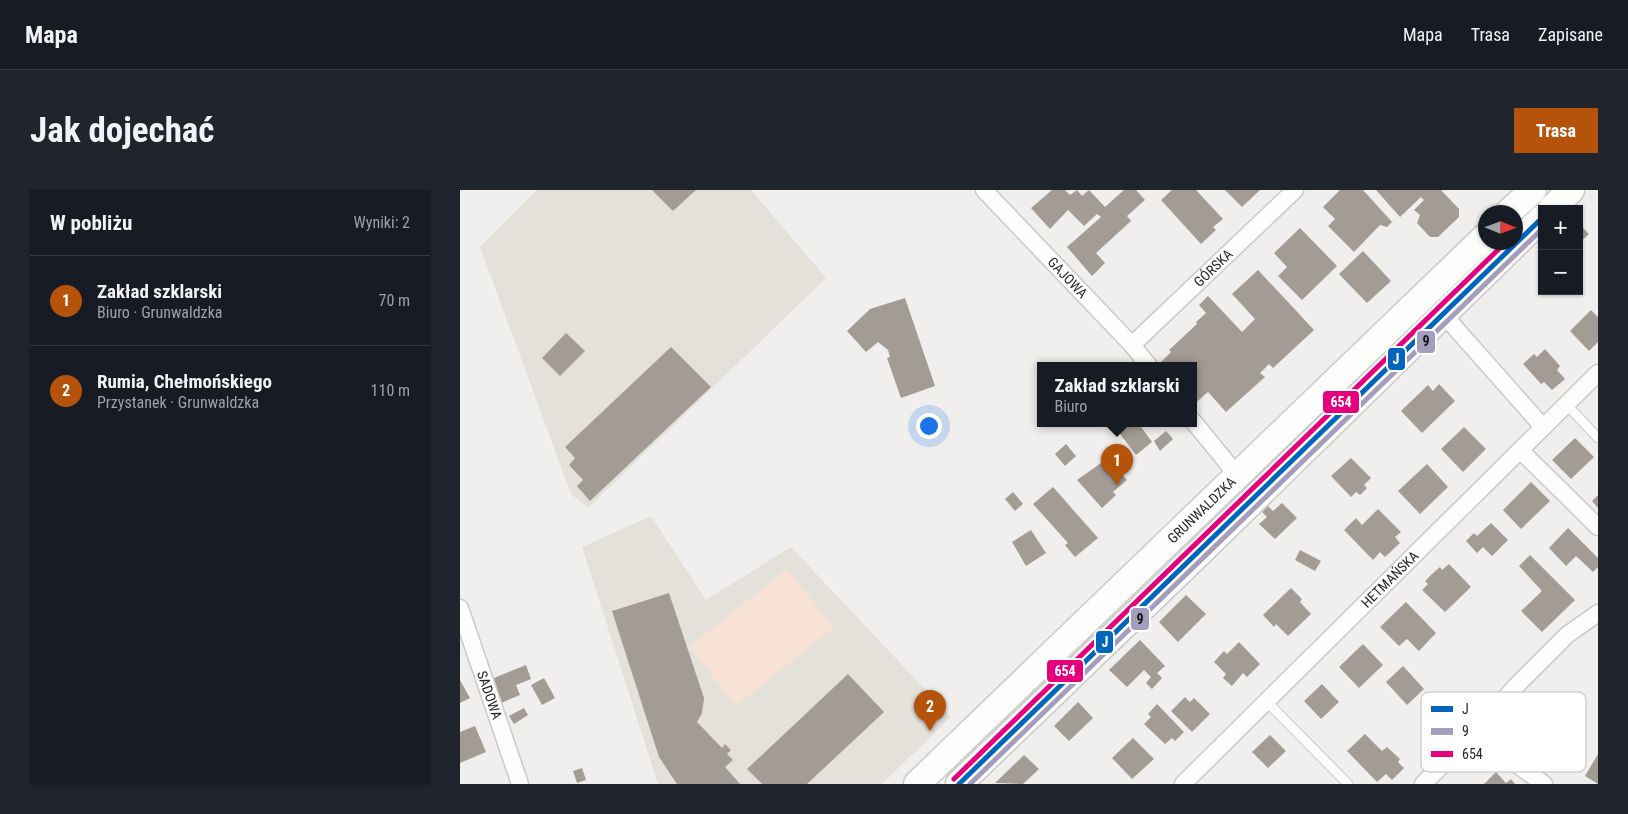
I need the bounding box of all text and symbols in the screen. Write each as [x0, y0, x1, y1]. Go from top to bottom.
text: Mapa [25, 21, 78, 49]
text: Mapa [1403, 24, 1443, 45]
text: Trasa [1471, 24, 1510, 45]
text: Zapisane [1538, 24, 1603, 45]
button: Trasa [1514, 108, 1598, 153]
text: Jak dojechać [30, 110, 214, 151]
north arrow [1478, 205, 1523, 250]
map controls [1538, 205, 1583, 295]
button: + [1538, 205, 1583, 250]
text: W pobliżu [50, 211, 132, 235]
text: Wyniki: 2 [354, 213, 410, 232]
street label: GÓRSKA [1191, 246, 1236, 290]
button: − [1538, 250, 1583, 295]
street label: GAJOWA [1045, 254, 1091, 301]
text: Zakład szklarski [97, 280, 222, 303]
text: 1 [62, 291, 70, 310]
text: 70 m [378, 291, 410, 310]
text: Biuro · Grunwaldzka [97, 303, 223, 322]
line badge: 9 [1416, 330, 1436, 354]
text: 9 [1422, 333, 1430, 349]
line badge: J [1387, 347, 1406, 371]
text: J [1393, 351, 1400, 367]
popup [1037, 362, 1197, 427]
text: Rumia, Chełmońskiego [97, 370, 272, 393]
text: Zakład szklarski [1054, 374, 1180, 397]
text: 2 [62, 381, 70, 400]
text: 110 m [371, 381, 410, 400]
line badge: 654 [1322, 390, 1360, 414]
text: Przystanek · Grunwaldzka [97, 393, 259, 412]
text: 654 [1330, 394, 1352, 410]
text: Biuro [1054, 397, 1087, 416]
your location [916, 413, 942, 439]
pin: 1 [1101, 444, 1133, 485]
street label: GRUNWALDZKA [1164, 474, 1239, 546]
street label: HETMAŃSKA [1358, 548, 1422, 611]
line badge: 9 [1130, 607, 1150, 631]
text: 9 [1136, 611, 1144, 627]
line badge: J [1095, 630, 1114, 654]
text: J [1102, 634, 1109, 650]
line badge: 654 [1046, 659, 1084, 683]
text: 654 [1054, 663, 1076, 679]
street label: SADOWA [474, 669, 505, 721]
pin: 2 [914, 690, 946, 731]
legend [1421, 692, 1586, 772]
text: J [1462, 701, 1469, 717]
text: 9 [1462, 723, 1469, 739]
text: 654 [1462, 746, 1483, 762]

